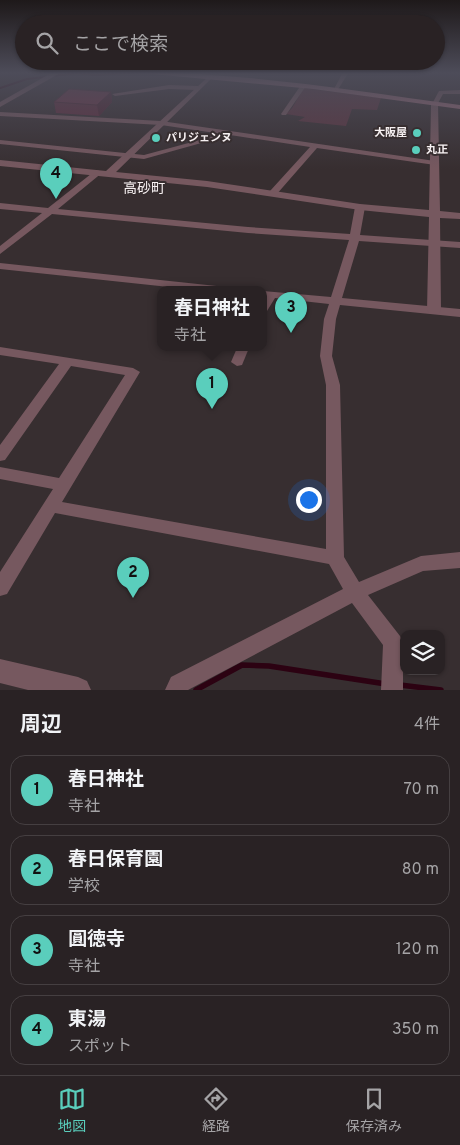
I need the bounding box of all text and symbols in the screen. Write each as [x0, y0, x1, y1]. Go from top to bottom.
search box [15, 15, 445, 70]
icon: search [33, 29, 61, 57]
text: ここで検索 [73, 33, 168, 57]
place label: 大阪屋 [374, 126, 407, 140]
marker: 大阪屋 [411, 127, 423, 139]
place label: パリジェンヌ [166, 131, 232, 145]
marker: パリジェンヌ [150, 132, 162, 144]
place label: 丸正 [426, 143, 448, 157]
marker: 丸正 [410, 144, 422, 156]
pin: 4 [40, 158, 72, 199]
district label: 高砂町 [123, 181, 165, 198]
popup [157, 286, 267, 351]
pin: 3 [275, 292, 307, 333]
text: 春日神社 [174, 297, 250, 321]
text: 寺社 [174, 326, 206, 346]
pin: 1 [196, 368, 228, 409]
your location [296, 487, 322, 513]
pin: 2 [117, 557, 149, 598]
map controls [400, 630, 445, 675]
button: layers [400, 630, 445, 675]
text: 周辺 [20, 712, 62, 739]
text: 4件 [414, 715, 440, 735]
text: 春日神社 [68, 768, 144, 792]
text: 1 [34, 780, 40, 800]
text: 70 m [404, 780, 439, 800]
text: 寺社 [68, 797, 100, 817]
text: 春日保育園 [68, 848, 163, 872]
text: 2 [32, 860, 42, 880]
text: 80 m [402, 860, 439, 880]
text: 学校 [68, 877, 100, 897]
text: 圓徳寺 [68, 928, 125, 952]
text: 3 [32, 940, 42, 960]
text: 120 m [396, 940, 439, 960]
text: 寺社 [68, 957, 100, 977]
text: 東湯 [68, 1008, 106, 1032]
text: 4 [32, 1020, 42, 1040]
text: 350 m [392, 1020, 439, 1040]
text: スポット [68, 1037, 132, 1057]
tab: 地図 [58, 1085, 86, 1136]
tab: 経路 [202, 1085, 230, 1136]
tab: 保存済み [346, 1085, 402, 1136]

